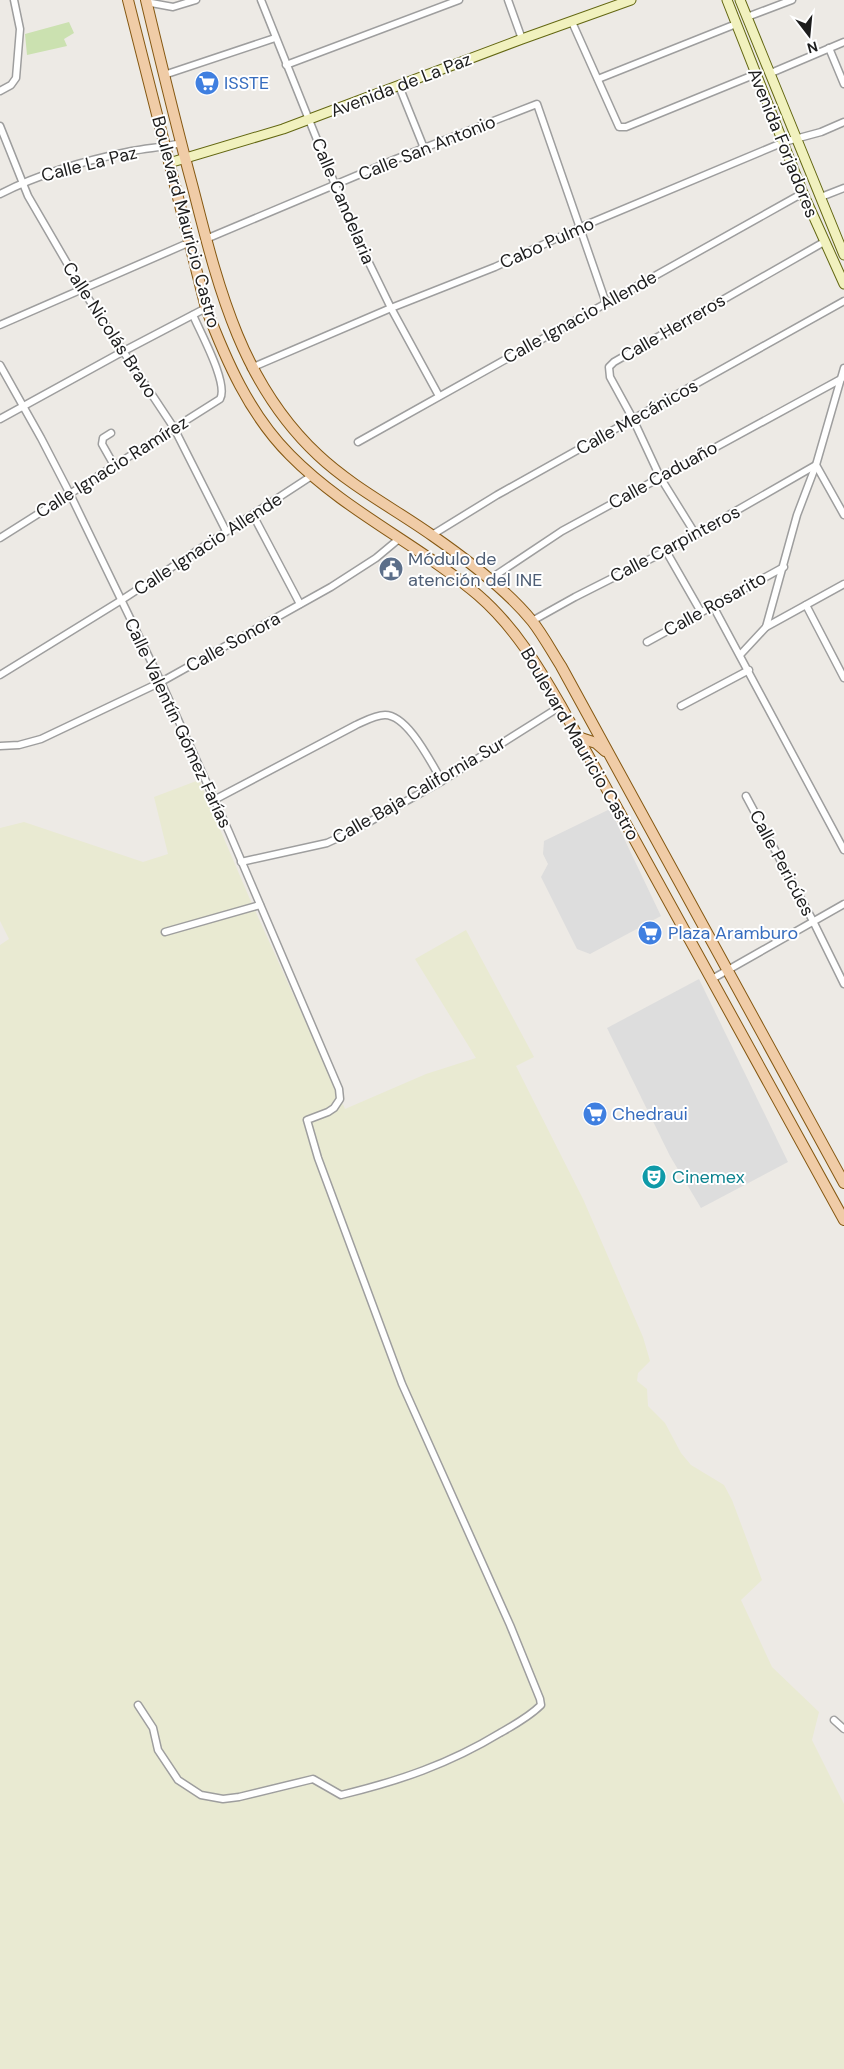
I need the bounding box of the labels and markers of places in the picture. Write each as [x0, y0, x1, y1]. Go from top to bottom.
supermarket icon: ISSTE [194, 70, 220, 96]
place label: ISSTE [224, 71, 269, 95]
place label: Módulo de atención del INE [408, 547, 542, 592]
public building icon: Módulo de atención del INE [378, 556, 404, 582]
supermarket icon: Plaza Aramburo [637, 920, 663, 946]
place label: Plaza Aramburo [668, 921, 798, 945]
supermarket icon: Chedraui [582, 1101, 608, 1127]
place label: Chedraui [612, 1102, 688, 1126]
theatre icon: Cinemex [641, 1164, 667, 1190]
place label: Cinemex [672, 1165, 745, 1189]

